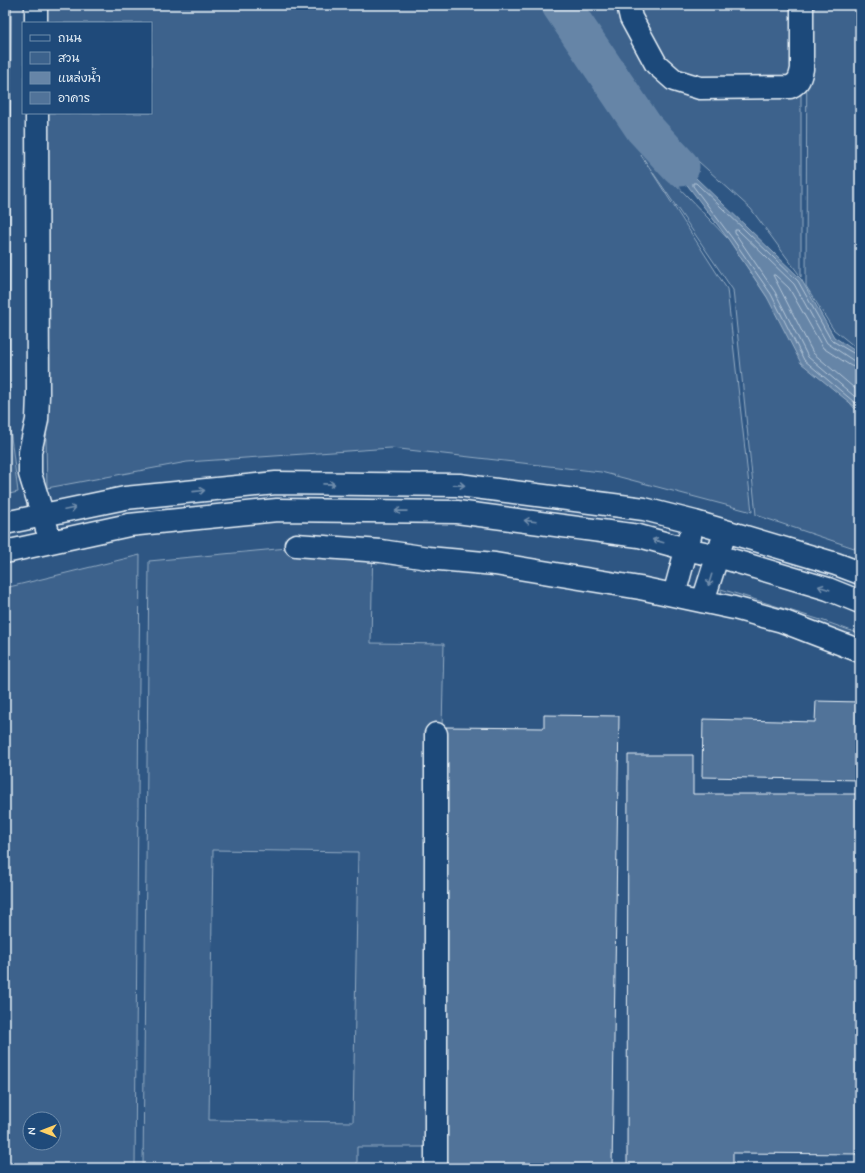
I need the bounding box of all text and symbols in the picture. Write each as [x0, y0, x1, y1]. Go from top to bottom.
legend [22, 22, 152, 114]
text: ถนน [58, 31, 82, 47]
text: สวน [58, 51, 79, 67]
text: แหล่งน้ำ [58, 67, 101, 87]
text: อาคาร [58, 91, 90, 107]
one-way arrow [322, 480, 335, 488]
one-way arrow [452, 482, 465, 489]
one-way arrow [192, 487, 205, 494]
one-way arrow [64, 505, 77, 513]
one-way arrow [395, 507, 408, 515]
one-way arrow [524, 518, 537, 525]
one-way arrow [652, 537, 665, 544]
one-way arrow [706, 574, 714, 586]
one-way arrow [817, 584, 830, 591]
north arrow [22, 1111, 62, 1151]
text: N [26, 1127, 40, 1135]

